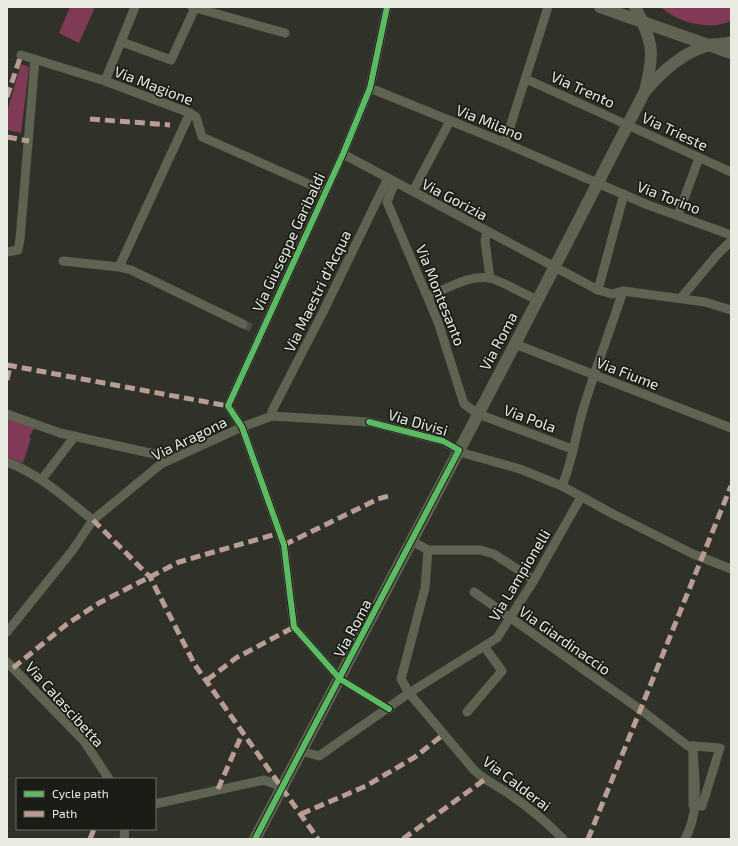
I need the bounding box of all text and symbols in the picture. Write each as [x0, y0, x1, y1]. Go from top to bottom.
street label: Via Magione [112, 62, 196, 108]
street label: Via Trento [548, 67, 618, 111]
street label: Via Milano [454, 100, 526, 144]
street label: Via Trieste [639, 108, 711, 154]
street label: Via Giuseppe Garibaldi [248, 170, 328, 314]
street label: Via Gorizia [419, 174, 491, 224]
street label: Via Torino [635, 177, 703, 217]
street label: Via Maestri d'Acqua [280, 227, 354, 355]
street label: Via Montesanto [413, 242, 469, 348]
street label: Via Roma [475, 309, 521, 373]
street label: Via Fiume [594, 353, 662, 393]
street label: Via Pola [501, 400, 559, 436]
street label: Via Divisi [386, 405, 450, 439]
street label: Via Aragona [148, 412, 230, 464]
street label: Via Lampionelli [485, 526, 553, 624]
street label: Via Roma [329, 596, 375, 660]
street label: Via Giardinaccio [516, 602, 614, 678]
street label: Via Calascibetta [22, 658, 108, 750]
street label: Via Calderai [480, 752, 554, 814]
legend [16, 778, 156, 830]
text: Cycle path [52, 786, 109, 800]
text: Path [52, 806, 77, 820]

